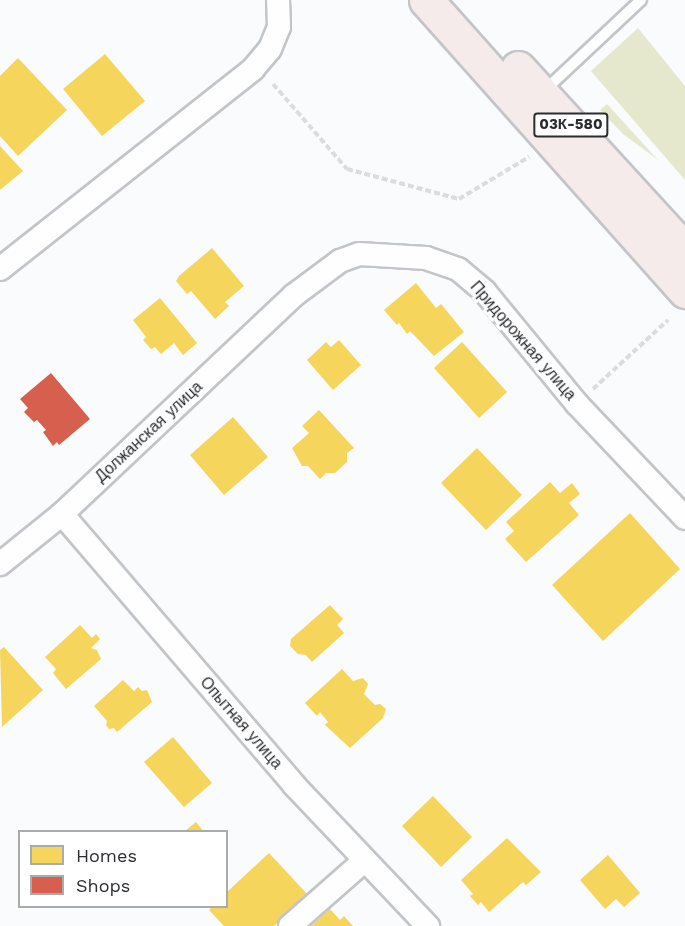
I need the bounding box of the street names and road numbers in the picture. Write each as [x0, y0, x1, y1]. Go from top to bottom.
road number: 03К-580 [532, 113, 610, 137]
street label: Придорожная улица [466, 277, 580, 405]
street label: Должанская улица [91, 377, 207, 487]
street label: Опытная улица [196, 673, 286, 773]

